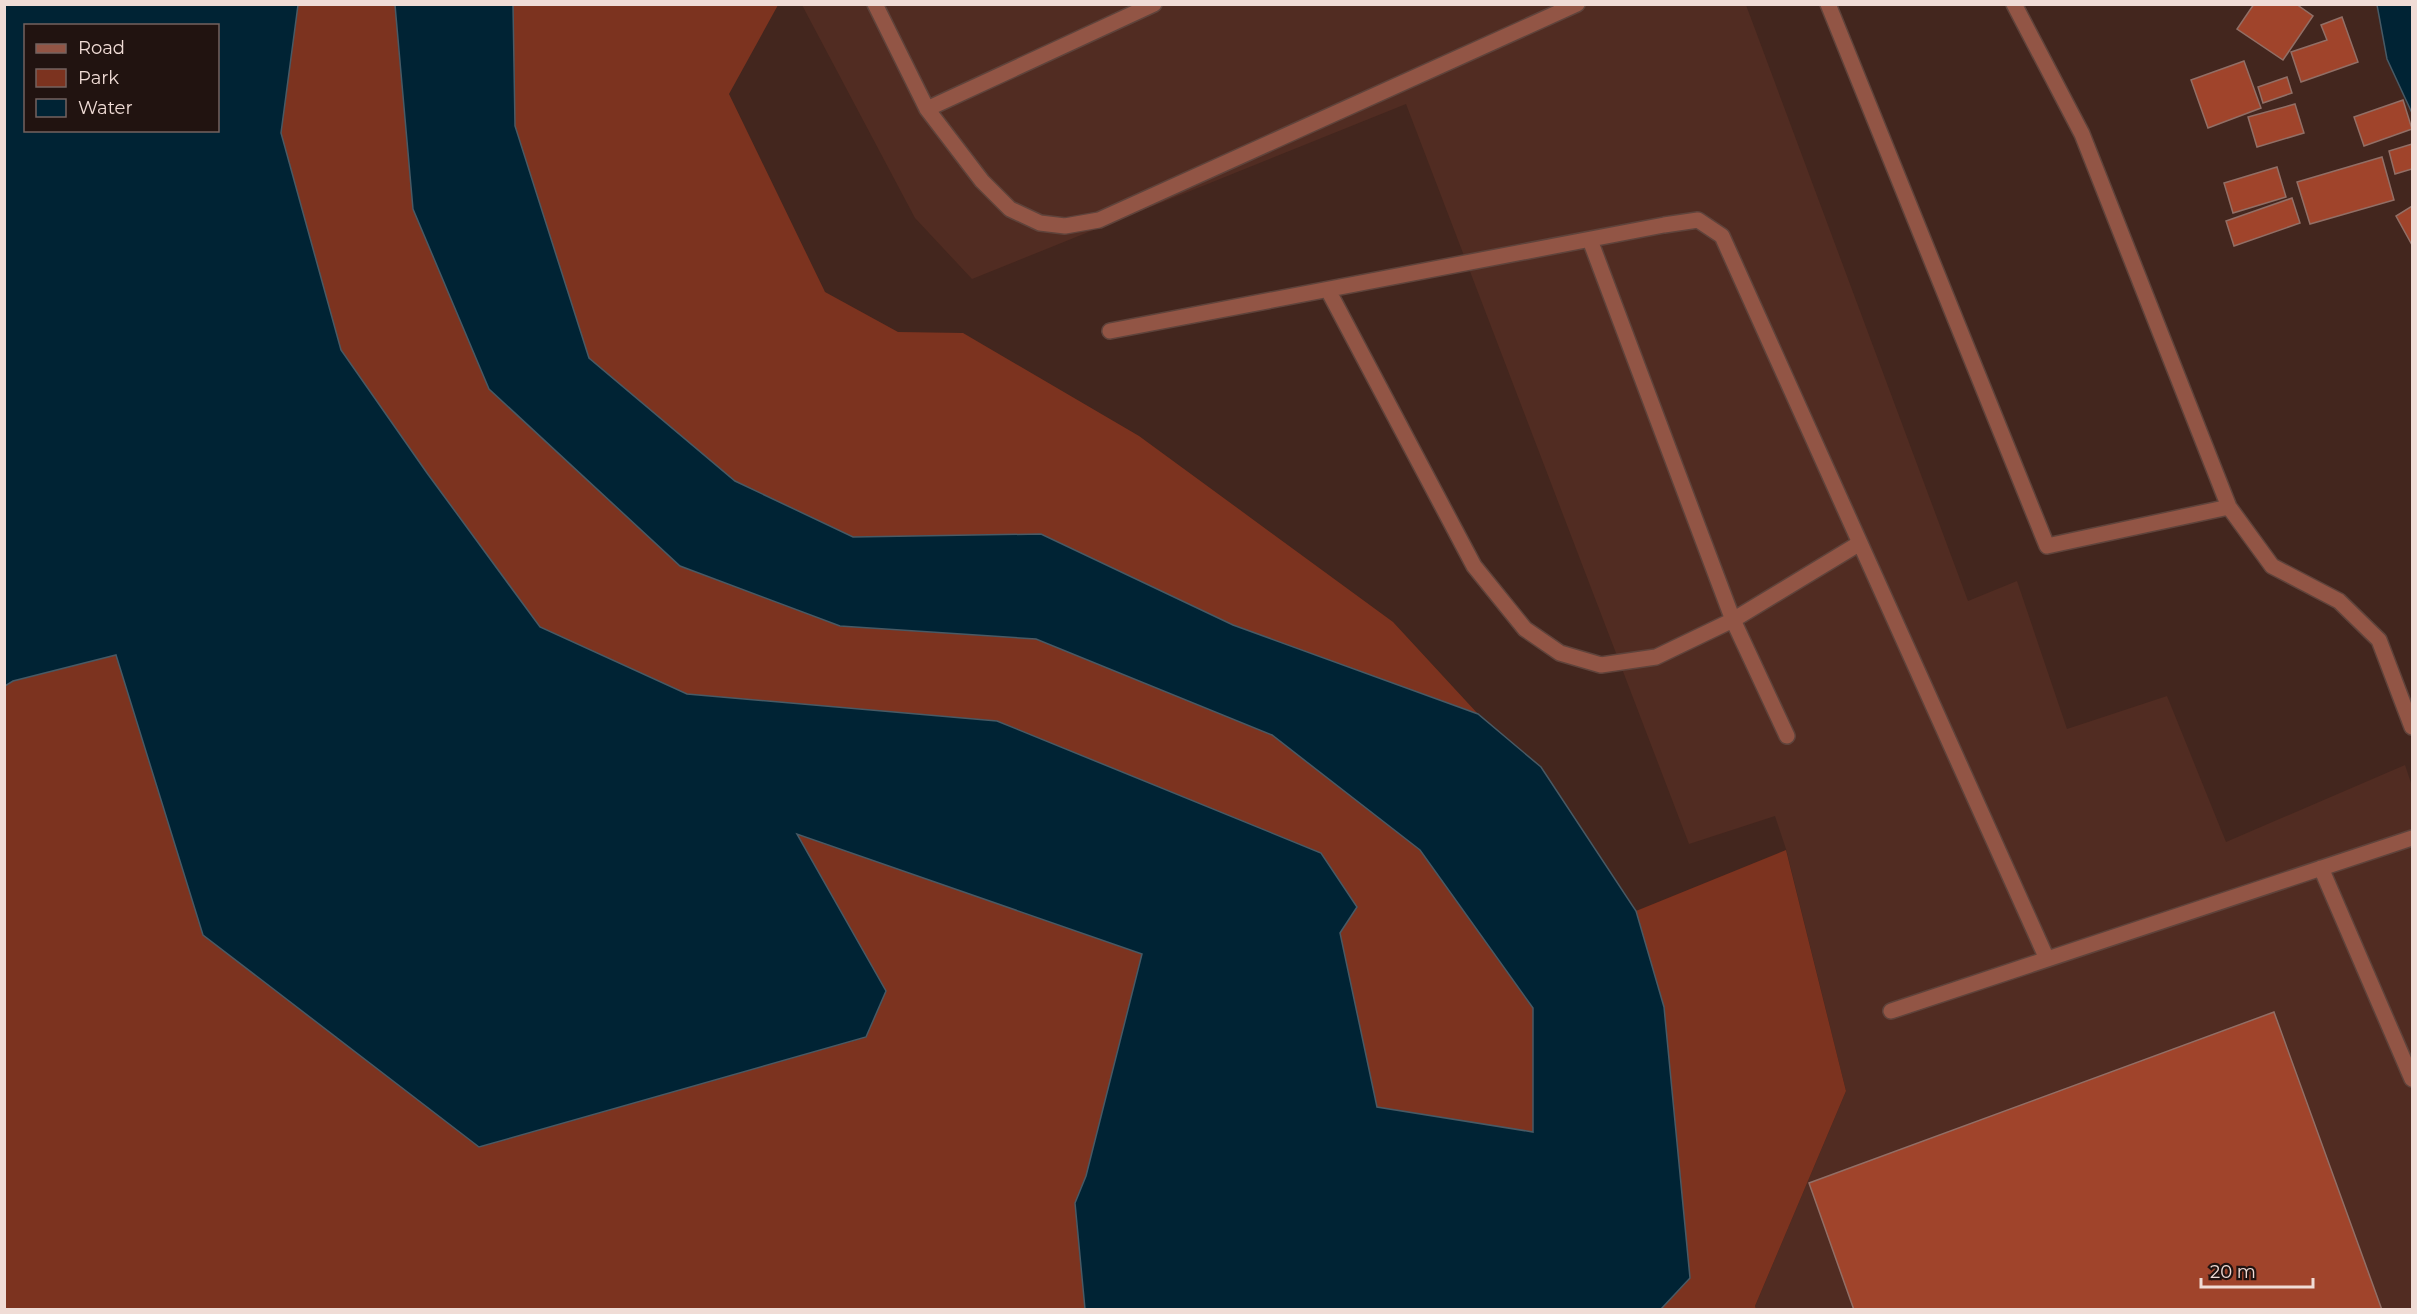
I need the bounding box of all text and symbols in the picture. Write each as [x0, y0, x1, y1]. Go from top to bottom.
legend [24, 24, 219, 132]
text: Road [78, 37, 125, 59]
text: Park [78, 67, 119, 89]
text: Water [78, 97, 133, 119]
scale bar [2201, 1251, 2314, 1289]
text: 20 m [2210, 1261, 2256, 1283]

